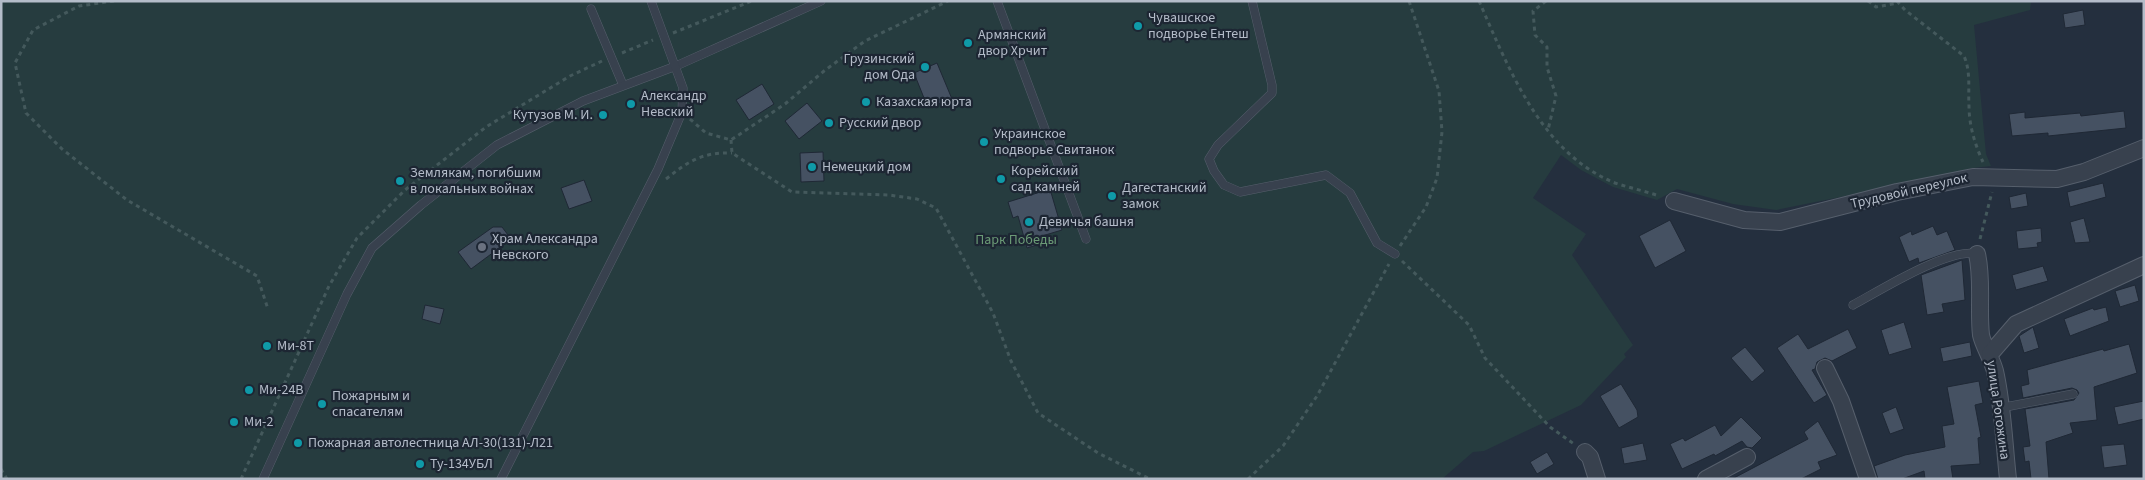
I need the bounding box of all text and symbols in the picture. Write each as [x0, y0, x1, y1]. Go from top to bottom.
place label: Чувашское подворье Ентеш [1148, 8, 1249, 44]
marker: Чувашское подворье Ентеш [1132, 20, 1144, 32]
place label: Армянский двор Хрчит [978, 25, 1048, 61]
marker: Армянский двор Хрчит [962, 37, 974, 49]
place label: Грузинский дом Ода [843, 49, 915, 85]
marker: Грузинский дом Ода [919, 61, 931, 73]
place label: Александр Невский [641, 86, 707, 122]
place label: Казахская юрта [876, 92, 972, 112]
marker: Казахская юрта [860, 96, 872, 108]
marker: Александр Невский [625, 98, 637, 110]
place label: Кутузов М. И. [513, 105, 593, 125]
marker: Кутузов М. И. [597, 109, 609, 121]
place label: Русский двор [839, 113, 922, 133]
marker: Русский двор [823, 117, 835, 129]
place label: Украинское подворье Свитанок [994, 124, 1115, 160]
marker: Украинское подворье Свитанок [978, 136, 990, 148]
place label: Немецкий дом [822, 157, 911, 177]
marker: Немецкий дом [806, 161, 818, 173]
place label: Корейский сад камней [1011, 161, 1080, 197]
place label: Землякам, погибшим в локальных войнах [410, 163, 541, 199]
street label: Трудовой переулок [1849, 168, 1969, 214]
marker: Корейский сад камней [995, 173, 1007, 185]
marker: Землякам, погибшим в локальных войнах [394, 175, 406, 187]
place label: Дагестанский замок [1122, 178, 1207, 214]
marker: Дагестанский замок [1106, 190, 1118, 202]
place label: Девичья башня [1039, 212, 1134, 232]
marker: Девичья башня [1023, 216, 1035, 228]
place label: Храм Александра Невского [492, 229, 598, 265]
park label: Парк Победы [975, 230, 1057, 250]
marker: Храм Александра Невского [476, 241, 488, 253]
place label: Ми-8Т [277, 336, 314, 356]
marker: Ми-8Т [261, 340, 273, 352]
street label: улица Рогожина [1981, 359, 2015, 461]
place label: Ми-24В [259, 380, 304, 400]
marker: Ми-24В [243, 384, 255, 396]
place label: Пожарным и спасателям [332, 386, 410, 422]
marker: Пожарным и спасателям [316, 398, 328, 410]
place label: Ми-2 [244, 412, 273, 432]
marker: Ми-2 [228, 416, 240, 428]
place label: Пожарная автолестница АЛ-30(131)-Л21 [308, 433, 553, 453]
marker: Пожарная автолестница АЛ-30(131)-Л21 [292, 437, 304, 449]
place label: Ту-134УБЛ [430, 454, 493, 474]
marker: Ту-134УБЛ [414, 458, 426, 470]

